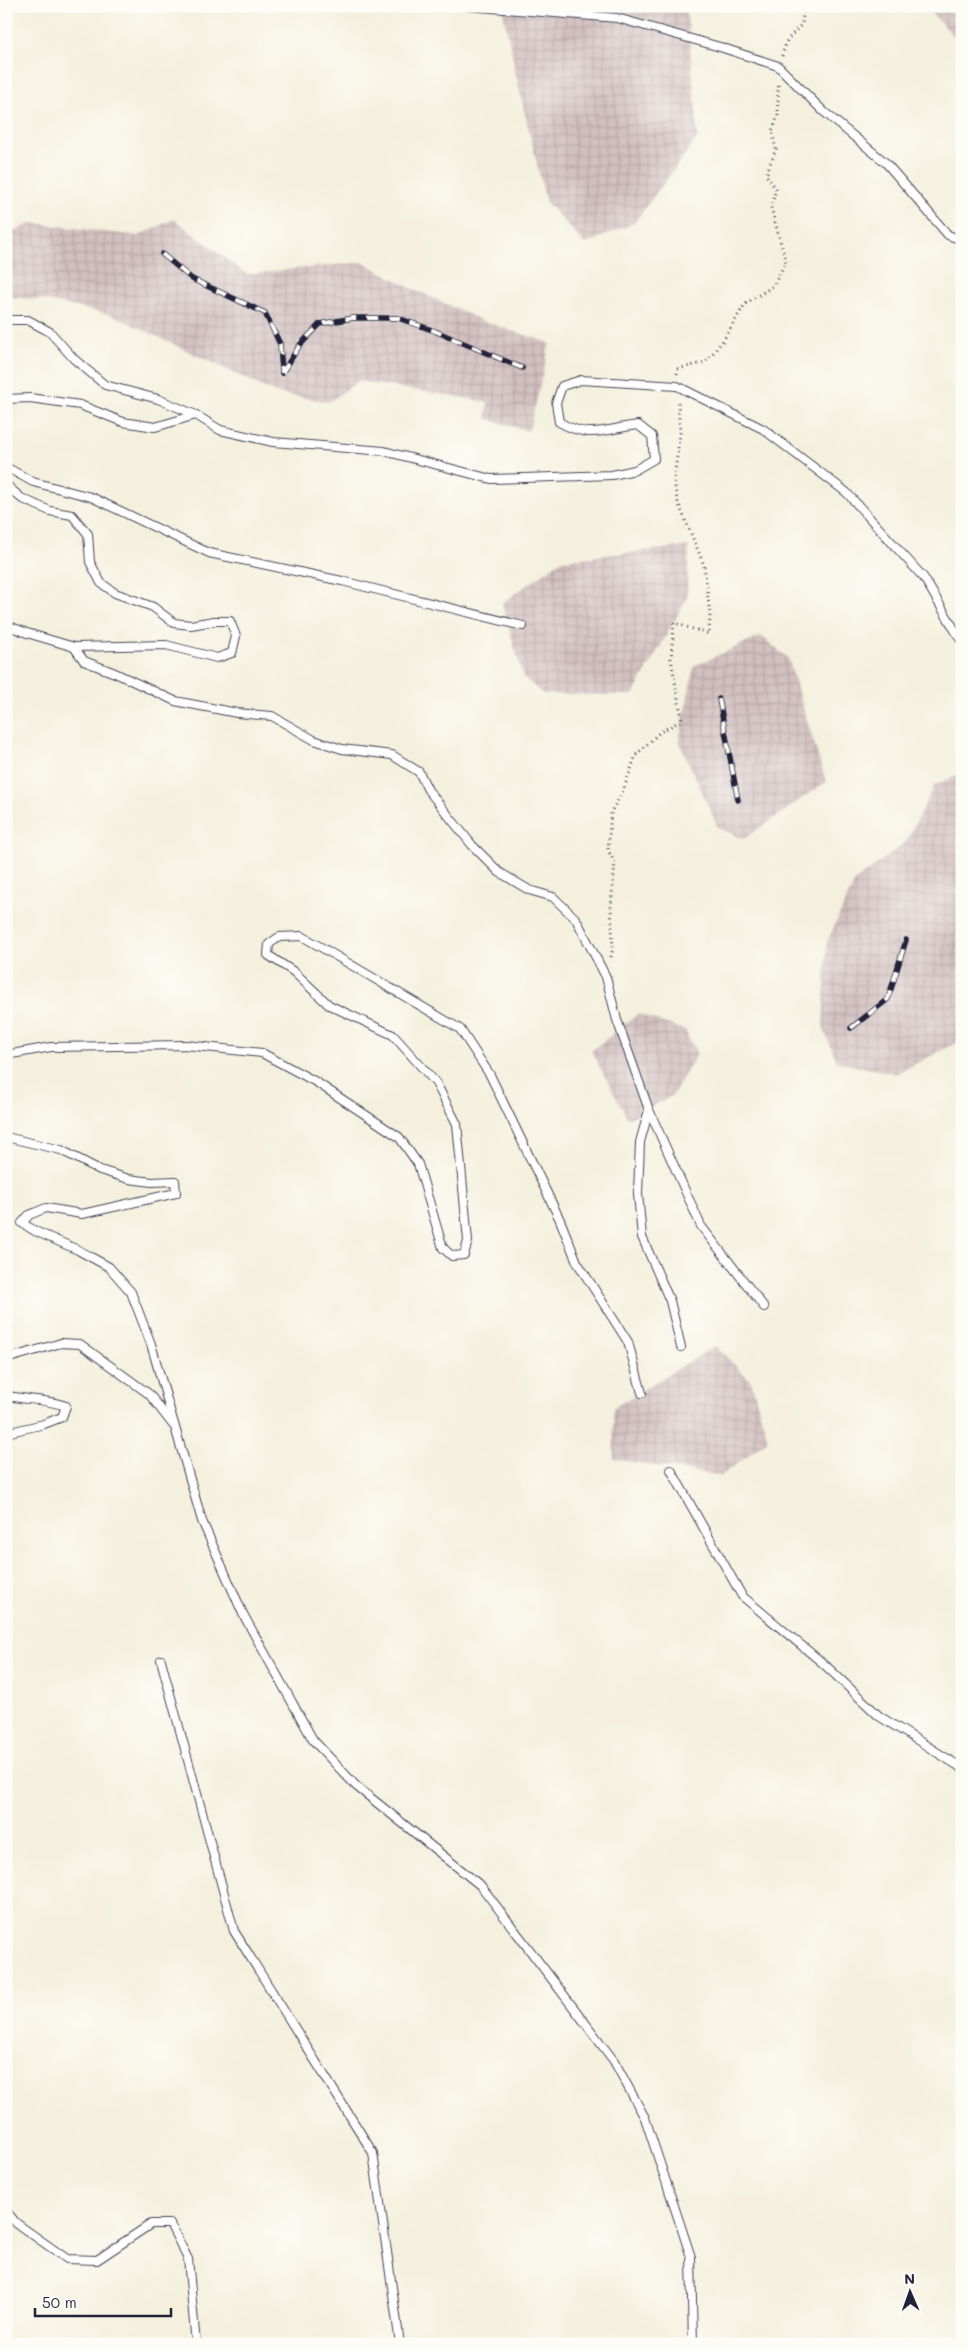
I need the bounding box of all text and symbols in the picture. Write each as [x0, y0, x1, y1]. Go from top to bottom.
north arrow [886, 2268, 936, 2318]
text: N [904, 2269, 915, 2288]
scale bar [35, 2285, 171, 2317]
text: 50 m [42, 2292, 77, 2312]

